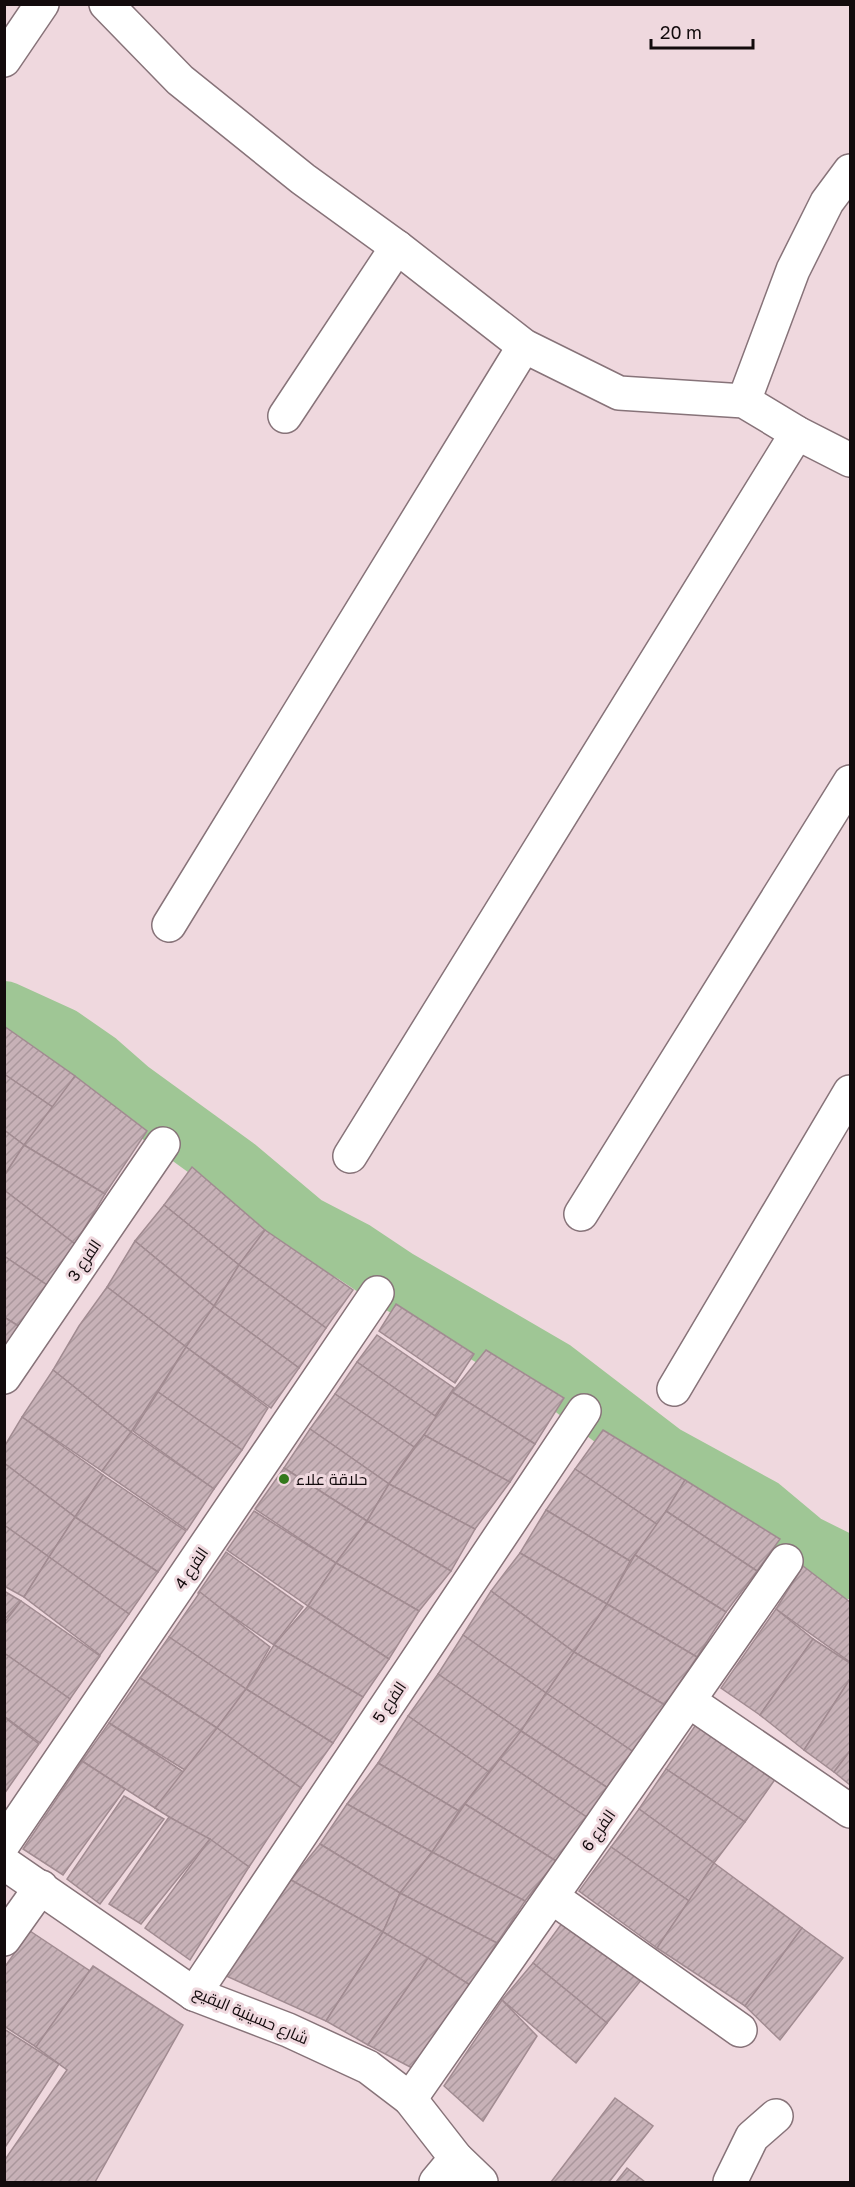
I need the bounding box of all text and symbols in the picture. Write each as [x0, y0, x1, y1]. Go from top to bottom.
scale bar [651, 12, 753, 50]
text: 20 m [660, 21, 702, 43]
street label: الفرع 3 [63, 1235, 107, 1286]
place label: حلاقة علاء [296, 1469, 368, 1489]
marker: حلاقة علاء [277, 1472, 291, 1486]
street label: الفرع 4 [170, 1543, 214, 1594]
street label: الفرع 5 [368, 1677, 412, 1728]
street label: الفرع 6 [577, 1805, 621, 1856]
street label: شارع حسينية البقيع [189, 1982, 312, 2050]

